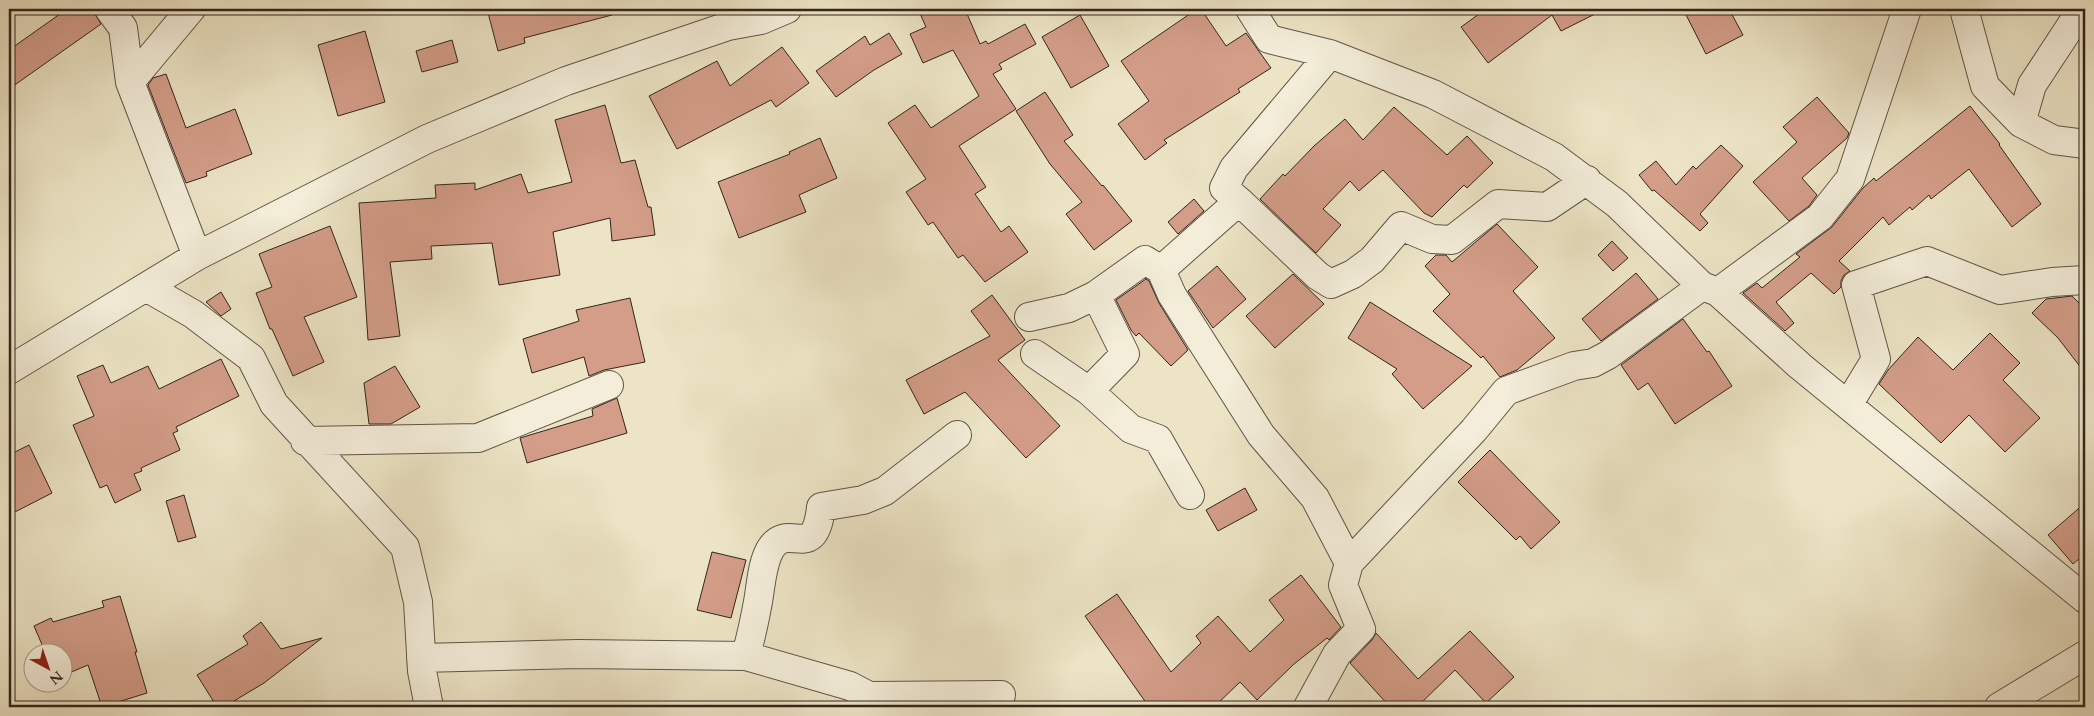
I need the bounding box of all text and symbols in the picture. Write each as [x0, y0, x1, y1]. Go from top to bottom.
north arrow [22, 644, 72, 694]
text: N [45, 666, 67, 689]

